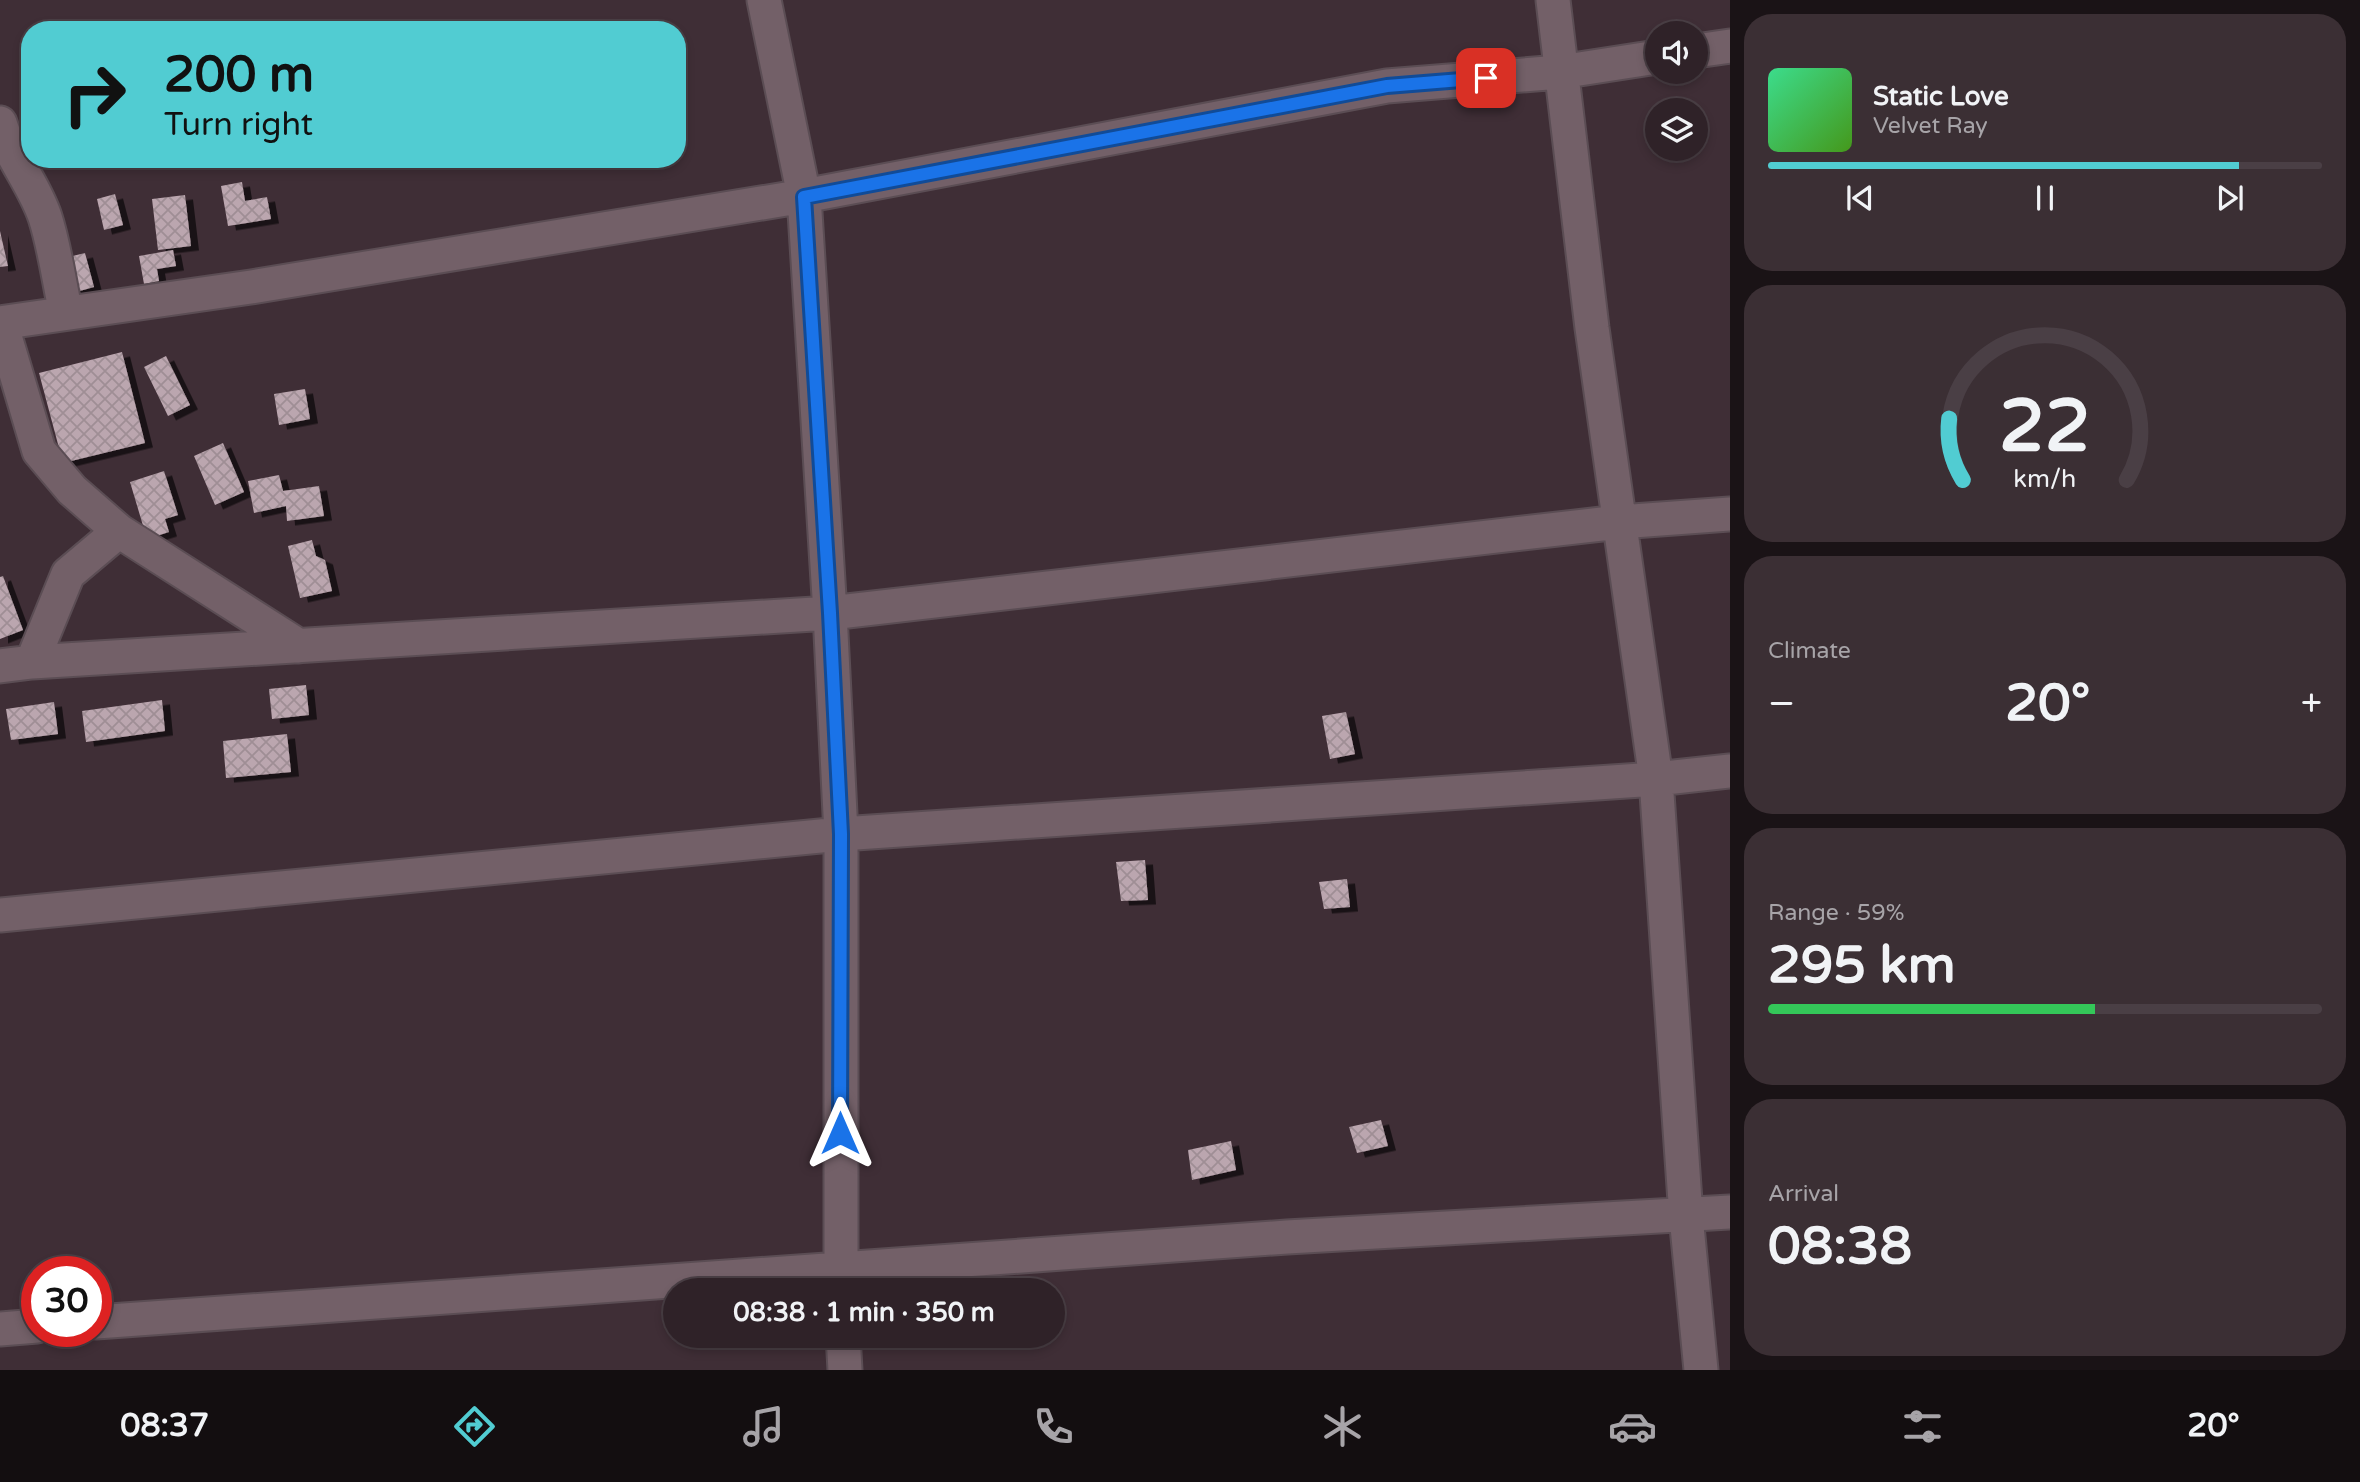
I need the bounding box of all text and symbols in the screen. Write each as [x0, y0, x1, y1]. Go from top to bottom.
map controls [1645, 21, 1708, 161]
button: sound [1645, 21, 1708, 84]
text: 200 m [164, 46, 314, 105]
pin [1456, 48, 1516, 108]
icon: right [49, 49, 140, 140]
icon: arrive [1467, 59, 1505, 97]
text: Static Love [1873, 81, 2009, 112]
button: layers [1645, 98, 1708, 161]
text: Turn right [164, 106, 313, 144]
text: Velvet Ray [1873, 112, 1988, 140]
icon: previous [1841, 179, 1879, 217]
icon: pause [2026, 179, 2064, 217]
icon: next [2211, 179, 2249, 217]
text: 22 [1999, 383, 2091, 471]
text: km/h [2014, 464, 2076, 494]
text: Climate [1768, 637, 1851, 665]
text: 20° [2005, 672, 2090, 735]
text: − [1768, 681, 1795, 727]
text: + [2301, 681, 2322, 727]
text: Range · 59% [1768, 899, 1904, 927]
text: 295 km [1768, 934, 1956, 997]
position arrow [803, 1096, 877, 1170]
text: Arrival [1768, 1180, 1839, 1208]
text: 08:38 [1768, 1215, 1912, 1278]
speed limit sign: 30 [21, 1256, 112, 1347]
text: 08:38 · 1 min · 350 m [733, 1297, 995, 1328]
icon: directions [450, 1402, 499, 1451]
icon: music [739, 1402, 788, 1451]
icon: phone [1029, 1402, 1078, 1451]
icon: climate [1318, 1402, 1367, 1451]
icon: car [1608, 1402, 1657, 1451]
icon: filters [1898, 1402, 1947, 1451]
text: 08:37 [120, 1407, 209, 1445]
text: 20° [2187, 1407, 2240, 1445]

